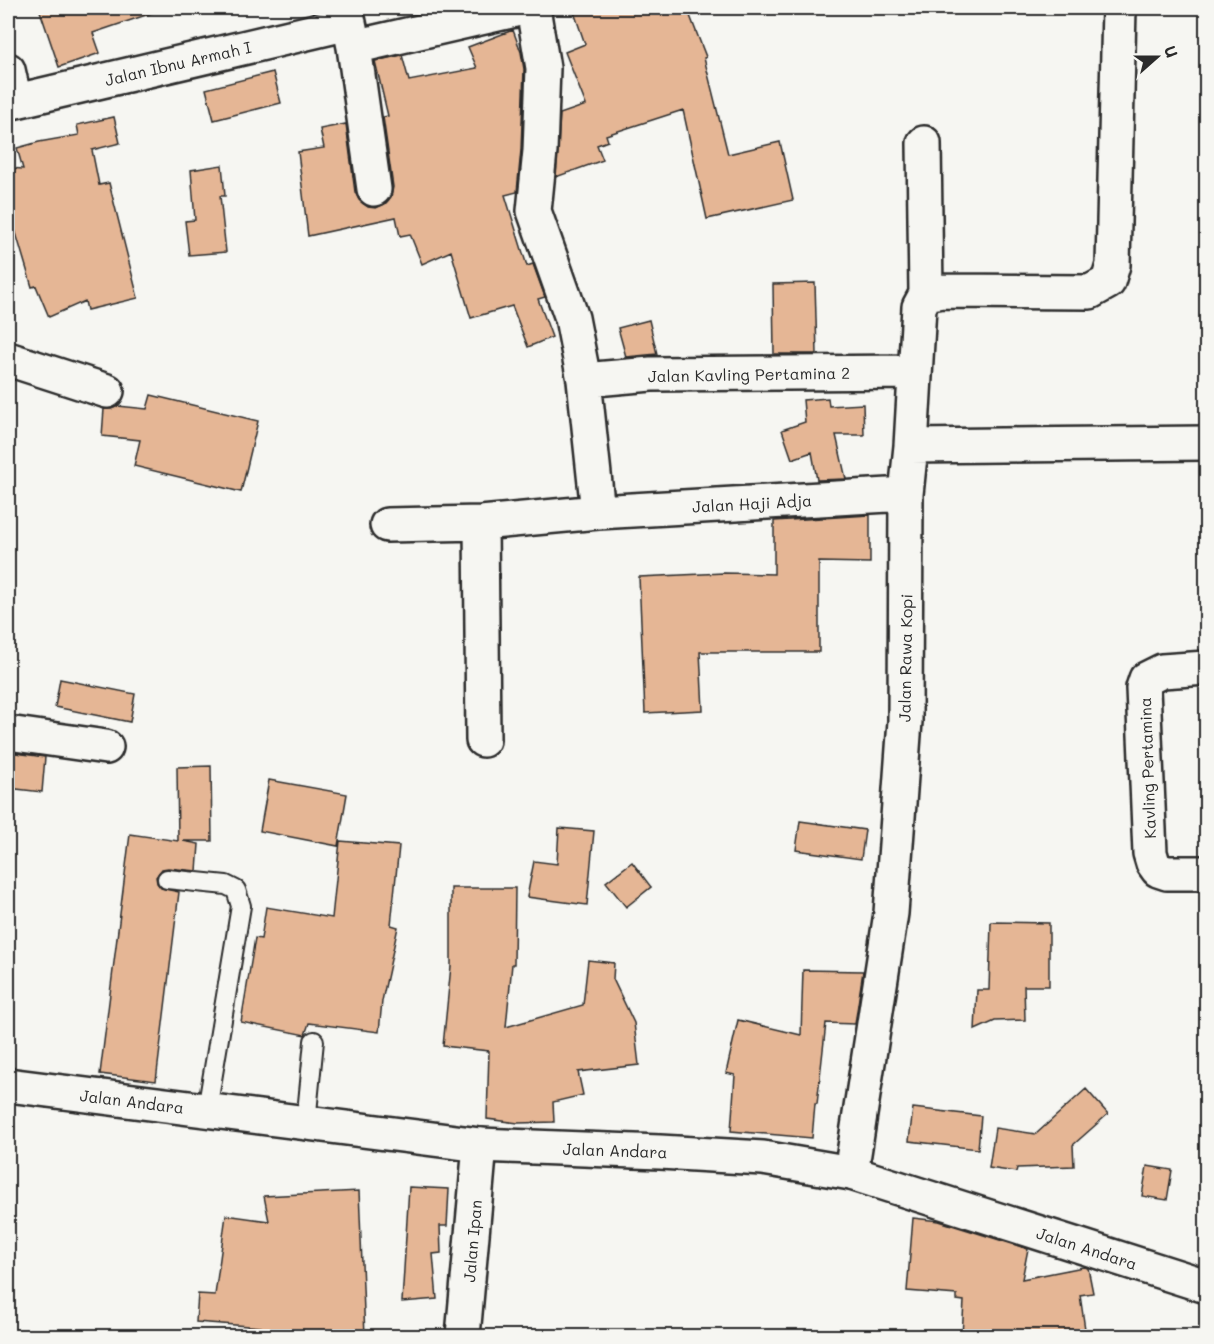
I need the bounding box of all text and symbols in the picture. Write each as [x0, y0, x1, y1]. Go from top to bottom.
north arrow [1127, 27, 1187, 87]
street label: Jalan Ibnu Armah I [103, 36, 253, 90]
text: U [1160, 42, 1183, 60]
street label: Jalan Kavling Pertamina 2 [648, 362, 850, 386]
street label: Jalan Haji Adja [692, 489, 813, 517]
street label: Jalan Rawa Kopi [893, 594, 917, 722]
street label: Kavling Pertamina [1134, 697, 1160, 839]
street label: Jalan Andara [79, 1084, 185, 1118]
street label: Jalan Andara [562, 1138, 668, 1162]
street label: Jalan Ipan [458, 1199, 486, 1283]
street label: Jalan Andara [1034, 1222, 1140, 1274]

